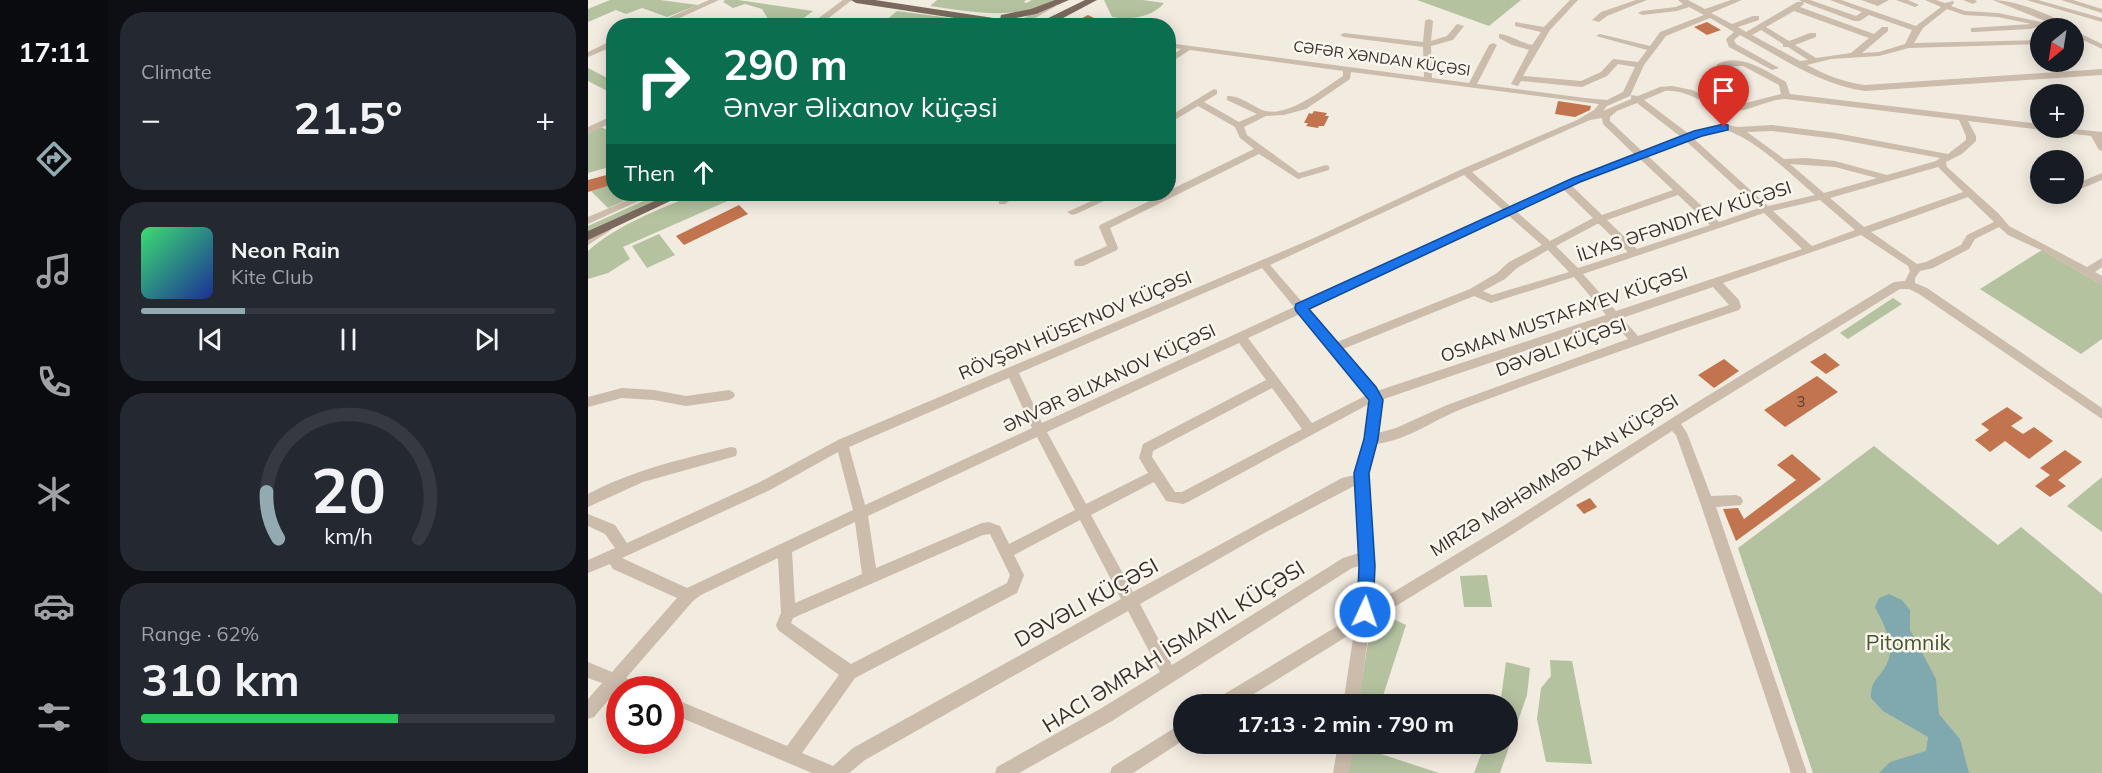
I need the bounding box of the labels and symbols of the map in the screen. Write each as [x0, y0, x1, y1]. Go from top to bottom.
north arrow [2030, 18, 2084, 72]
street label: CƏFƏR XƏNDAN KÜÇƏSI [1292, 36, 1472, 80]
pin [1698, 65, 1749, 127]
street label: İLYAS ƏFƏNDIYEV KÜÇƏSI [1574, 175, 1794, 267]
street label: OSMAN MUSTAFAYEV KÜÇƏSI [1437, 261, 1691, 367]
street label: RÖVŞƏN HÜSEYNOV KÜÇƏSI [955, 265, 1195, 385]
street label: DƏVƏLI KÜÇƏSI [1493, 313, 1629, 381]
street label: ƏNVƏR ƏLIXANOV KÜÇƏSI [999, 318, 1219, 438]
street label: MIRZƏ MƏHƏMMƏD XAN KÜÇƏSI [1426, 389, 1682, 561]
house number: 3 [1796, 392, 1806, 411]
street label: DƏVƏLI KÜÇƏSI [1010, 552, 1162, 652]
street label: HACI ƏMRAH İSMAYIL KÜÇƏSI [1037, 554, 1309, 738]
position arrow [1333, 580, 1397, 644]
park label: Pitomnik [1866, 629, 1950, 655]
speed limit sign: 30 [606, 676, 684, 754]

